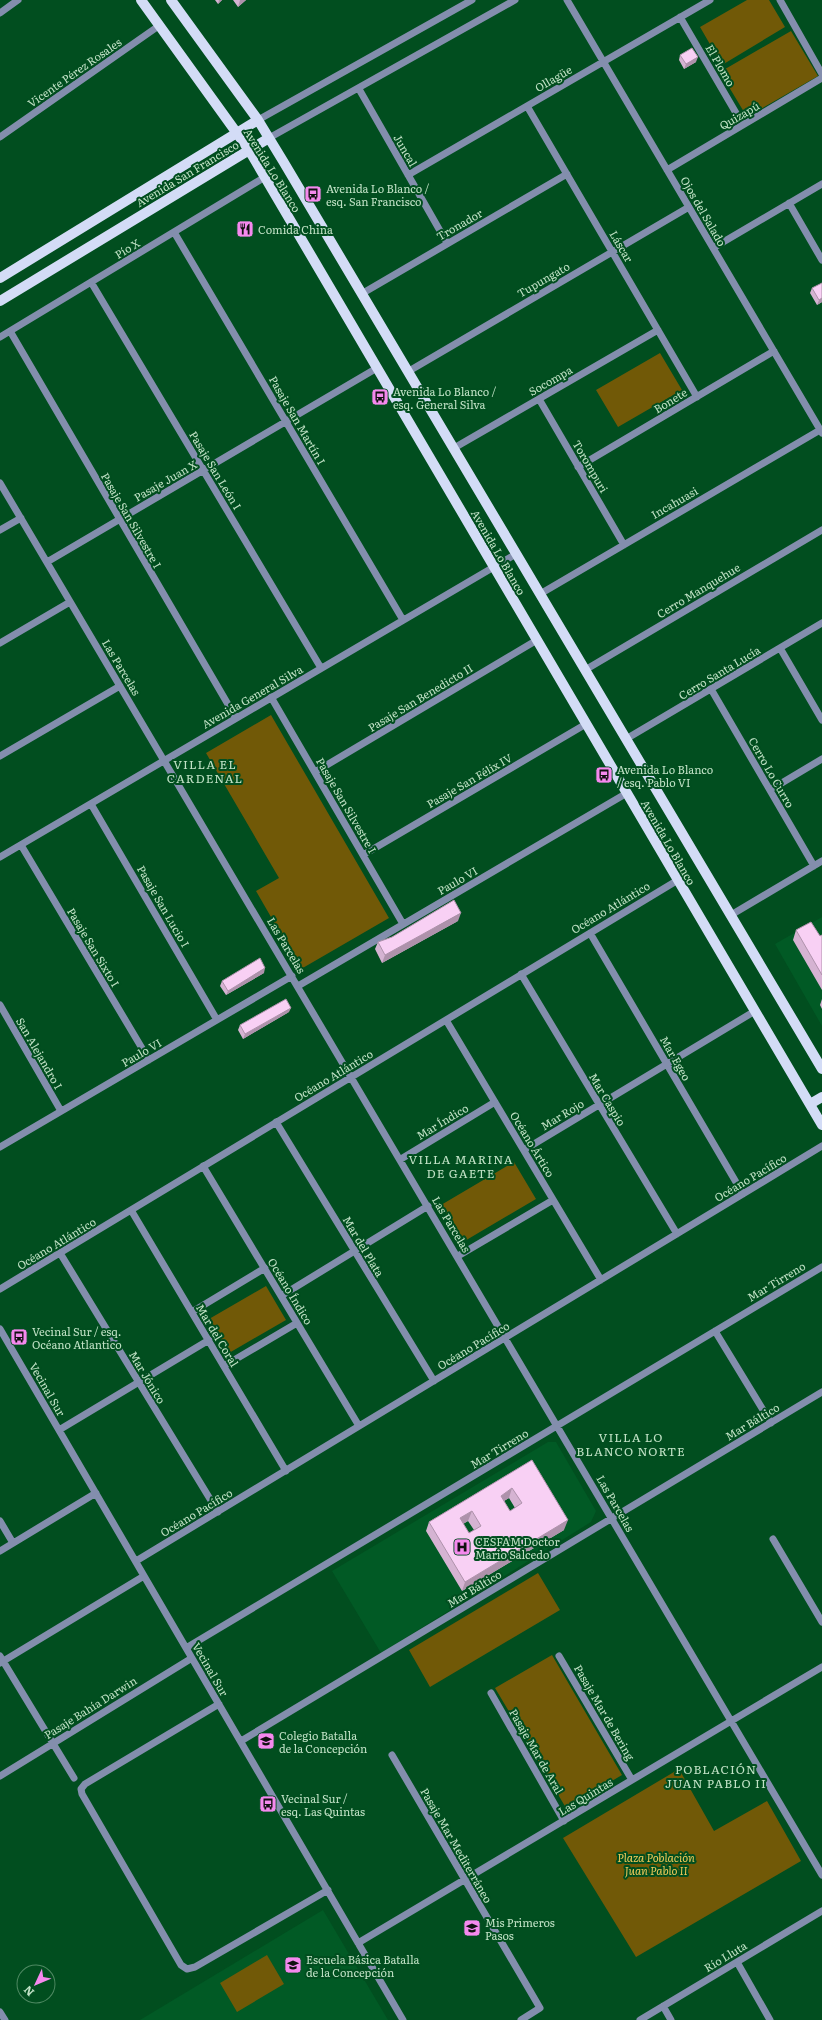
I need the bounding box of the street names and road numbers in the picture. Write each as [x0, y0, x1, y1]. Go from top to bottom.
street label: Vicente Pérez Rosales [24, 34, 124, 110]
street label: El Plomo [702, 41, 740, 89]
street label: Ollagüe [532, 61, 575, 95]
street label: Quizapú [716, 97, 762, 133]
street label: Avenida Lo Blanco [241, 125, 305, 215]
street label: Juncal [390, 131, 422, 169]
street label: Avenida San Francisco [133, 136, 241, 210]
street label: Ojos del Salado [678, 173, 730, 249]
street label: Tronador [433, 204, 486, 244]
street label: Láscar [606, 227, 638, 266]
street label: Pío X [111, 234, 143, 262]
street label: Tupungato [514, 257, 572, 301]
street label: Socompa [525, 361, 575, 399]
street label: Pasaje San Martín I [266, 373, 330, 467]
street label: Bonete [650, 384, 690, 416]
street label: Pasaje San León I [186, 428, 246, 512]
street label: Torompuri [570, 437, 613, 496]
street label: Pasaje Juan X [131, 455, 200, 505]
street label: Pasaje San Silvestre I [98, 469, 166, 571]
street label: Incahuasi [648, 482, 701, 522]
street label: Avenida Lo Blanco [468, 506, 530, 598]
street label: Cerro Manquehue [653, 559, 743, 621]
street label: Las Parcelas [99, 636, 145, 698]
street label: Cerro Santa Lucía [675, 641, 763, 703]
street label: Pasaje San Benedicto II [364, 659, 476, 735]
street label: Avenida General Silva [199, 660, 306, 731]
street label: Cerro Lo Curro [745, 734, 799, 810]
street label: Pasaje San Félix IV [423, 749, 515, 811]
street label: Pasaje San Silvestre I [313, 754, 381, 856]
street label: Avenida Lo Blanco [638, 796, 700, 888]
street label: Pasaje San Lucio I [134, 862, 194, 950]
street label: Paulo VI [434, 862, 480, 898]
street label: Océano Atlántico [567, 877, 653, 937]
street label: Pasaje San Sixto I [64, 904, 124, 990]
street label: Las Parcelas [264, 914, 310, 976]
street label: San Alejandro I [13, 1014, 67, 1092]
street label: Mar Egeo [657, 1033, 695, 1083]
street label: Paulo VI [118, 1034, 164, 1070]
street label: Océano Atlántico [290, 1045, 376, 1105]
street label: Mar Caspio [586, 1069, 630, 1129]
street label: Mar Rojo [537, 1095, 587, 1133]
street label: Mar Índico [413, 1099, 471, 1143]
street label: Océano Ártico [507, 1108, 559, 1180]
street label: Océano Pacífico [711, 1149, 789, 1205]
street label: Las Parcelas [429, 1193, 475, 1255]
street label: Océano Atlántico [13, 1213, 99, 1273]
street label: Mar del Plata [340, 1213, 388, 1279]
street label: Océano Índico [265, 1255, 317, 1327]
street label: Mar Tirreno [744, 1257, 808, 1305]
street label: Mar del Coral [193, 1300, 243, 1370]
street label: Océano Pacífico [434, 1317, 512, 1373]
street label: Mar Jónico [126, 1348, 170, 1406]
street label: Vecinal Sur [26, 1359, 70, 1420]
street label: Mar Báltico [722, 1398, 782, 1444]
street label: Mar Tirreno [467, 1424, 531, 1472]
street label: Las Parcelas [593, 1472, 639, 1534]
street label: Océano Pacífico [157, 1484, 235, 1540]
street label: Mar Báltico [444, 1565, 504, 1611]
street label: Vecinal Sur [189, 1639, 233, 1700]
street label: Pasaje Mar de Bering [571, 1661, 639, 1764]
street label: Pasaje Bahía Darwin [41, 1672, 139, 1742]
street label: Pasaje Mar de Aral [506, 1706, 568, 1797]
street label: Las Quintas [555, 1773, 615, 1819]
street label: Pasaje Mar Mediterráneo [417, 1784, 497, 1906]
street label: Río Lluta [701, 1937, 750, 1975]

